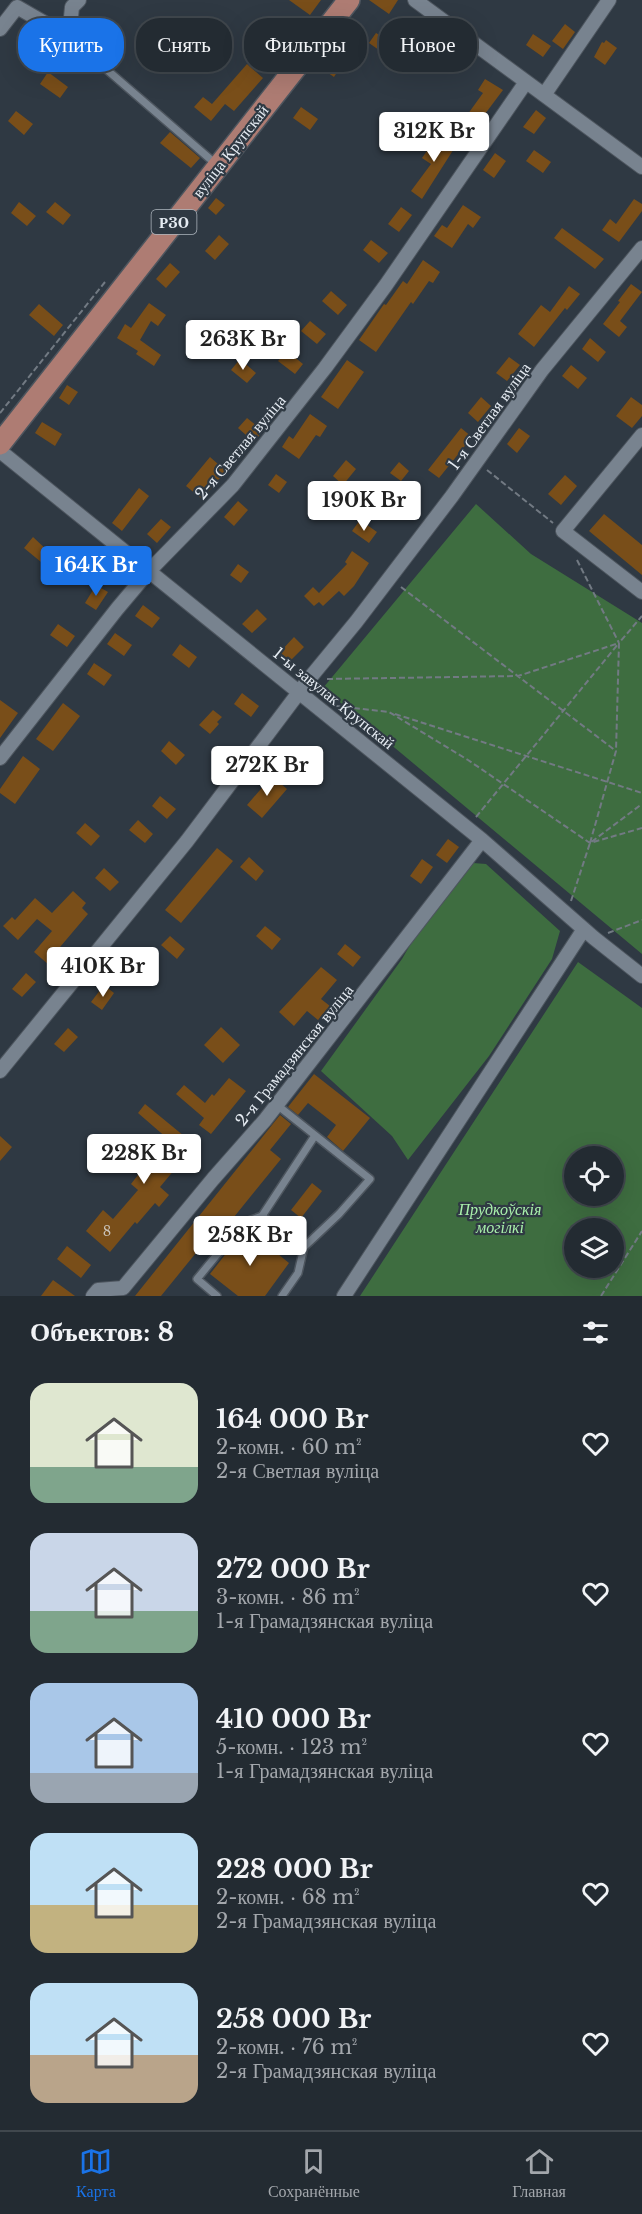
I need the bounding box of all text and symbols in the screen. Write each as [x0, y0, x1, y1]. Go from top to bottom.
chip: Купить [18, 18, 124, 72]
chip: Снять [136, 18, 232, 72]
chip: Фильтры [244, 18, 367, 72]
chip: Новое [379, 18, 477, 72]
street label: вуліца Крупскай [188, 100, 273, 201]
pin: 312K Br [379, 112, 489, 163]
text: 312K Br [393, 119, 475, 143]
road number: Р30 [152, 210, 196, 234]
pin: 263K Br [188, 320, 298, 371]
text: 263K Br [200, 327, 286, 351]
street label: 1-я Светлая вуліца [443, 358, 535, 474]
street label: 2-я Светлая вуліца [190, 391, 290, 503]
pin: 190K Br [309, 481, 419, 532]
text: 190K Br [322, 488, 406, 512]
pin: 164K Br [41, 546, 151, 597]
text: 164K Br [55, 553, 137, 577]
street label: 1-ы завулак Крупскай [269, 643, 399, 753]
pin: 272K Br [212, 746, 322, 797]
text: 272K Br [225, 753, 309, 777]
pin: 410K Br [48, 947, 158, 998]
text: 410K Br [61, 954, 145, 978]
street label: 2-я Грамадзянская вуліца [231, 980, 357, 1130]
pin: 228K Br [89, 1134, 199, 1185]
text: 228K Br [101, 1141, 187, 1165]
map controls [564, 1146, 624, 1278]
button: locate [564, 1146, 624, 1206]
park label: Прудкоўскія могілкі [458, 1199, 541, 1237]
pin: 258K Br [195, 1216, 305, 1267]
button: layers [564, 1218, 624, 1278]
house number: 8 [103, 1222, 111, 1240]
text: 258K Br [208, 1223, 292, 1247]
text: Объектов: 8 [30, 1316, 174, 1348]
icon: filters [579, 1316, 612, 1349]
text: 164 000 Br [216, 1403, 369, 1435]
icon: home [78, 1407, 150, 1479]
icon: heart [579, 1427, 612, 1460]
text: 2-комн. · 60 m² [216, 1435, 362, 1459]
text: 2-я Светлая вуліца [216, 1459, 379, 1483]
text: 272 000 Br [216, 1553, 370, 1585]
icon: home [78, 1557, 150, 1629]
icon: heart [579, 1577, 612, 1610]
text: 3-комн. · 86 m² [216, 1585, 360, 1609]
text: 1-я Грамадзянская вуліца [216, 1609, 433, 1633]
text: 410 000 Br [216, 1703, 371, 1735]
icon: home [78, 1707, 150, 1779]
icon: heart [579, 1727, 612, 1760]
text: 5-комн. · 123 m² [216, 1735, 367, 1759]
text: 1-я Грамадзянская вуліца [216, 1759, 433, 1783]
text: 228 000 Br [216, 1853, 373, 1885]
icon: home [78, 1857, 150, 1929]
icon: heart [579, 1877, 612, 1910]
text: 2-комн. · 68 m² [216, 1885, 360, 1909]
text: 2-я Грамадзянская вуліца [216, 1909, 436, 1933]
text: 258 000 Br [216, 2003, 371, 2035]
icon: home [78, 2007, 150, 2079]
icon: heart [579, 2027, 612, 2060]
text: 2-комн. · 76 m² [216, 2035, 358, 2059]
text: 2-я Грамадзянская вуліца [216, 2059, 436, 2083]
tab: Карта [76, 2145, 116, 2201]
tab: Сохранённые [268, 2145, 360, 2201]
tab: Главная [512, 2145, 566, 2201]

